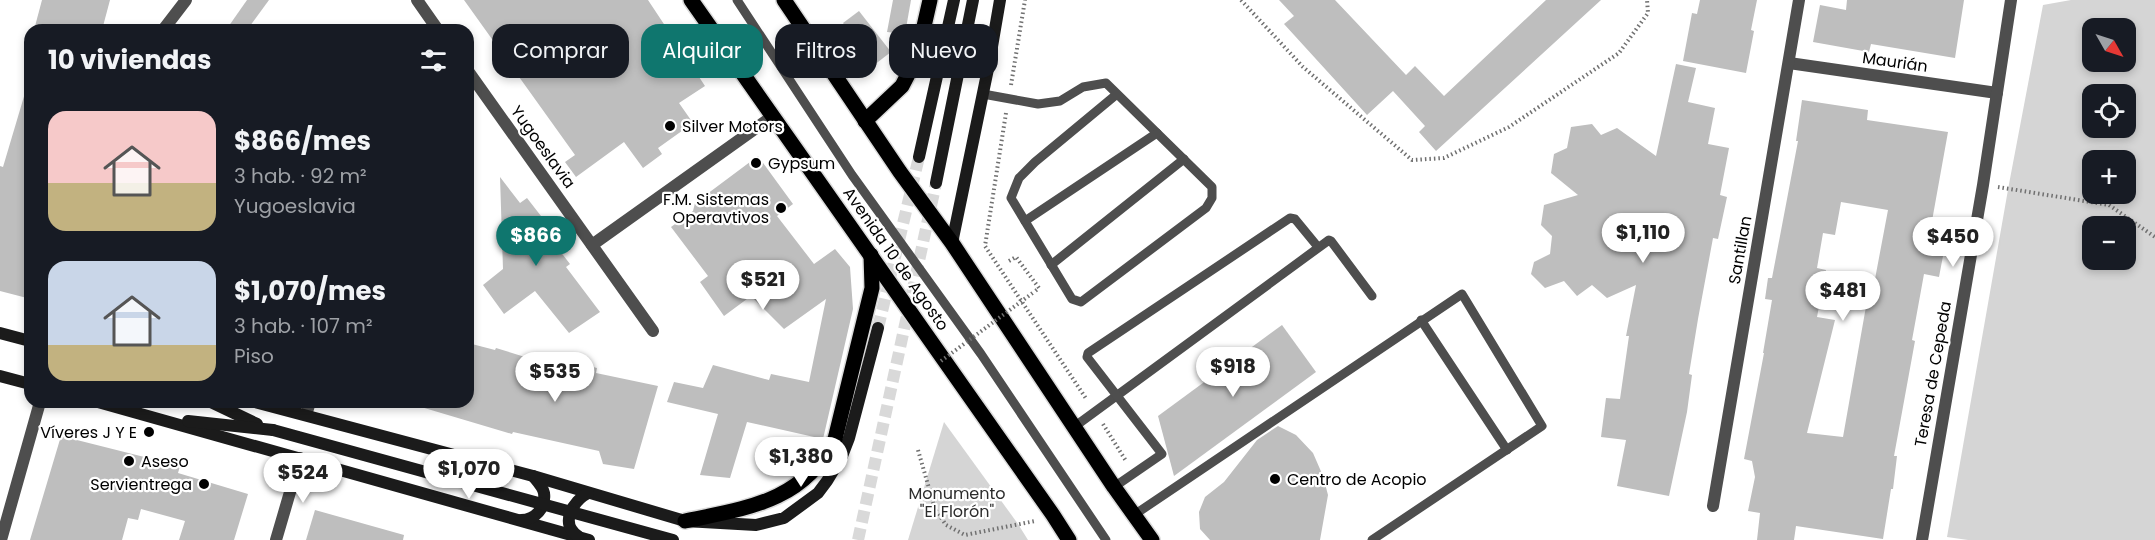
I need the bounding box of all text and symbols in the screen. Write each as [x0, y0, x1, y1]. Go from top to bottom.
north arrow [2082, 18, 2136, 72]
map controls [2082, 18, 2136, 270]
chip: Comprar [492, 24, 629, 78]
chip: Alquilar [641, 24, 763, 78]
chip: Filtros [775, 24, 877, 78]
chip: Nuevo [889, 24, 998, 78]
text: 10 viviendas [48, 42, 212, 78]
icon: filters [417, 44, 450, 77]
street label: Maurián [1861, 46, 1929, 78]
button: locate [2082, 84, 2136, 138]
street label: Yugoeslavia [505, 101, 581, 193]
place label: Silver Motors [682, 115, 783, 138]
marker: Silver Motors [663, 119, 677, 133]
text: $866/mes [234, 123, 371, 159]
icon: home [96, 135, 168, 207]
button: + [2082, 150, 2136, 204]
place label: Gypsum [768, 152, 835, 175]
marker: Gypsum [749, 156, 763, 170]
text: 3 hab. · 92 m² [234, 162, 367, 190]
street label: Avenida 10 de Agosto [838, 183, 954, 335]
place label: F.M. Sistemas Operavtivos [663, 188, 769, 229]
text: Yugoeslavia [234, 192, 356, 220]
marker: F.M. Sistemas Operavtivos [774, 201, 788, 215]
pin: $1,110 [1594, 213, 1692, 264]
street label: Santillan [1723, 214, 1757, 286]
pin: $866 [500, 216, 572, 267]
button: − [2082, 216, 2136, 270]
pin: $450 [1917, 217, 1989, 268]
text: $1,110 [1616, 218, 1670, 246]
text: $866 [510, 221, 562, 249]
text: $450 [1927, 222, 1979, 250]
pin: $521 [727, 260, 799, 311]
text: $521 [740, 265, 786, 293]
pin: $481 [1807, 271, 1879, 322]
text: $1,070/mes [234, 273, 386, 309]
text: $481 [1819, 276, 1867, 304]
icon: home [96, 285, 168, 357]
street label: Teresa de Cepeda [1909, 299, 1957, 449]
text: 3 hab. · 107 m² [234, 312, 373, 340]
text: Piso [234, 342, 274, 370]
pin: $918 [1197, 347, 1269, 398]
pin: $535 [519, 352, 591, 403]
text: $918 [1210, 352, 1256, 380]
text: $535 [529, 357, 581, 385]
place label: Víveres J Y E [40, 421, 137, 444]
marker: Víveres J Y E [142, 425, 156, 439]
pin: $1,380 [752, 437, 850, 488]
text: $1,380 [769, 442, 833, 470]
pin: $1,070 [420, 449, 518, 500]
place label: Aseso [141, 450, 189, 473]
pin: $524 [267, 453, 339, 504]
marker: Aseso [122, 454, 136, 468]
text: $1,070 [437, 454, 501, 482]
text: $524 [277, 458, 329, 486]
place label: Centro de Acopio [1287, 468, 1427, 491]
marker: Centro de Acopio [1268, 472, 1282, 486]
place label: Servientrega [90, 473, 192, 496]
marker: Servientrega [197, 477, 211, 491]
park label: Monumento "El Florón" [908, 482, 1006, 523]

